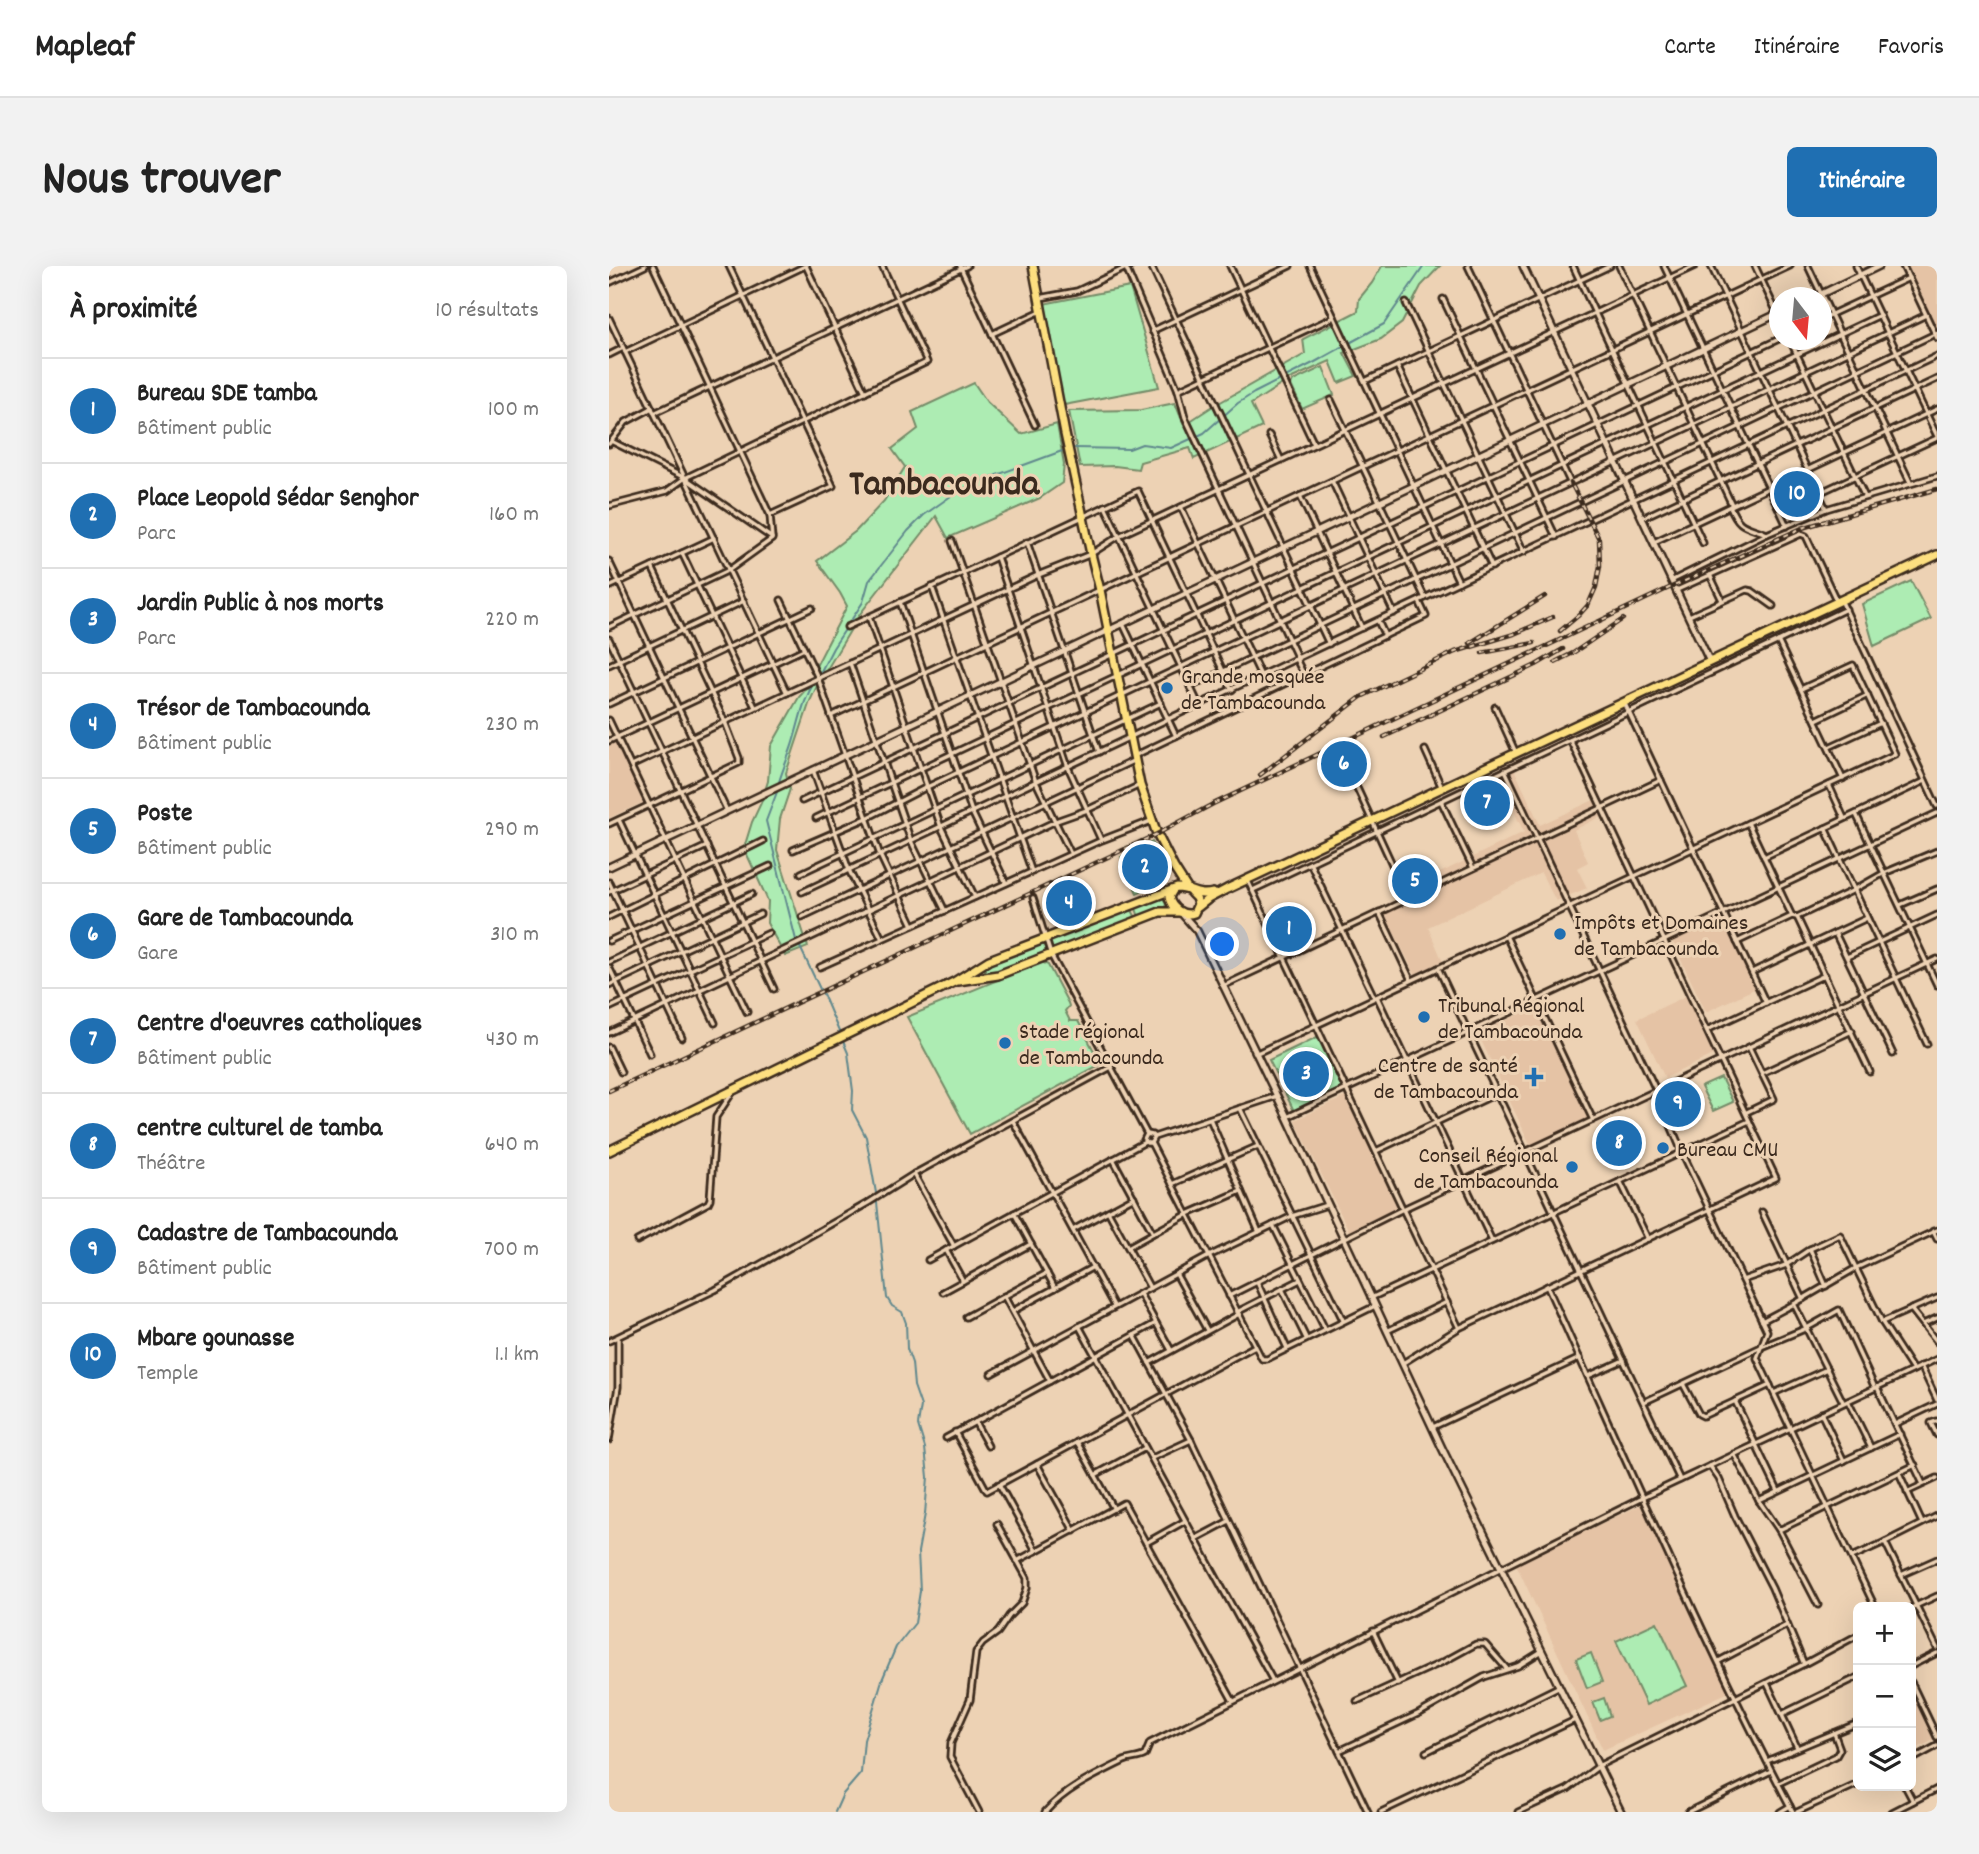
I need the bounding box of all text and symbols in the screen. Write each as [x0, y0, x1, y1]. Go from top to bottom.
text: Mapleaf [35, 25, 135, 72]
text: Carte [1664, 31, 1716, 65]
text: Itinéraire [1754, 31, 1840, 65]
text: Favoris [1878, 31, 1944, 65]
text: Nous trouver [42, 147, 280, 217]
button: Itinéraire [1787, 147, 1937, 217]
north arrow [1769, 287, 1832, 350]
text: À proximité [70, 290, 197, 333]
text: 10 résultats [435, 295, 539, 328]
text: Bureau SDE tamba [137, 376, 317, 413]
text: 1 [90, 394, 96, 427]
text: 100 m [488, 394, 539, 427]
text: Bâtiment public [137, 413, 272, 446]
district label: Tambacounda [849, 460, 1041, 513]
pin: 10 [1774, 468, 1820, 520]
text: Place Leopold Sédar Senghor [137, 481, 419, 518]
text: 2 [88, 499, 98, 532]
text: 160 m [489, 499, 539, 532]
text: Parc [137, 518, 176, 551]
text: Jardin Public à nos morts [137, 586, 384, 623]
text: 3 [88, 604, 98, 637]
text: 220 m [485, 604, 539, 637]
text: Parc [137, 623, 176, 656]
place label: Grande mosquée de Tambacounda [1181, 662, 1327, 721]
marker: Grande mosquée de Tambacounda [1159, 680, 1175, 696]
text: Trésor de Tambacounda [137, 691, 370, 728]
text: 4 [88, 709, 98, 742]
text: 230 m [485, 709, 539, 742]
text: Bâtiment public [137, 728, 272, 761]
pin: 6 [1321, 738, 1367, 790]
pin: 7 [1464, 777, 1510, 829]
text: Poste [137, 796, 192, 833]
text: 5 [88, 814, 98, 847]
text: 290 m [485, 814, 539, 847]
text: Bâtiment public [137, 833, 272, 866]
pin: 2 [1122, 841, 1168, 893]
pin: 5 [1392, 855, 1438, 907]
pin: 4 [1046, 877, 1092, 929]
text: Gare de Tambacounda [137, 901, 353, 938]
pin: 1 [1266, 903, 1312, 955]
place label: Impôts et Domaines de Tambacounda [1574, 908, 1748, 967]
text: 6 [87, 919, 99, 952]
text: 310 m [490, 919, 539, 952]
marker: Impôts et Domaines de Tambacounda [1552, 926, 1568, 942]
your location [1205, 927, 1239, 961]
text: Gare [137, 938, 178, 971]
place label: Tribunal Régional de Tambacounda [1438, 991, 1585, 1050]
text: Centre d'oeuvres catholiques [137, 1006, 422, 1043]
marker: Tribunal Régional de Tambacounda [1416, 1009, 1432, 1025]
place label: Stade régional de Tambacounda [1019, 1017, 1165, 1076]
text: 7 [89, 1024, 97, 1057]
text: 430 m [486, 1024, 539, 1057]
marker: Stade régional de Tambacounda [997, 1035, 1013, 1051]
text: Bâtiment public [137, 1043, 272, 1076]
pin: 3 [1283, 1048, 1329, 1100]
place label: Centre de santé de Tambacounda [1374, 1051, 1519, 1110]
marker: Centre de santé de Tambacounda [1524, 1067, 1544, 1087]
pin: 9 [1655, 1078, 1701, 1130]
text: centre culturel de tamba [137, 1111, 382, 1148]
pin: 8 [1596, 1117, 1642, 1169]
text: 8 [88, 1129, 98, 1162]
text: 640 m [485, 1129, 539, 1162]
place label: Bureau CMU [1677, 1135, 1778, 1168]
marker: Bureau CMU [1655, 1140, 1671, 1156]
place label: Conseil Régional de Tambacounda [1414, 1141, 1559, 1200]
text: Théâtre [137, 1148, 205, 1181]
marker: Conseil Régional de Tambacounda [1564, 1159, 1580, 1175]
text: Cadastre de Tambacounda [137, 1216, 397, 1253]
text: 9 [88, 1234, 98, 1267]
text: 700 m [484, 1234, 539, 1267]
text: Bâtiment public [137, 1253, 272, 1286]
text: Mbare gounasse [137, 1321, 294, 1358]
text: 10 [84, 1339, 102, 1372]
text: 1.1 km [495, 1339, 539, 1372]
text: Temple [137, 1358, 198, 1391]
map controls [1853, 1602, 1916, 1791]
button: + [1853, 1602, 1916, 1665]
button: − [1853, 1665, 1916, 1728]
button: layers [1853, 1728, 1916, 1791]

